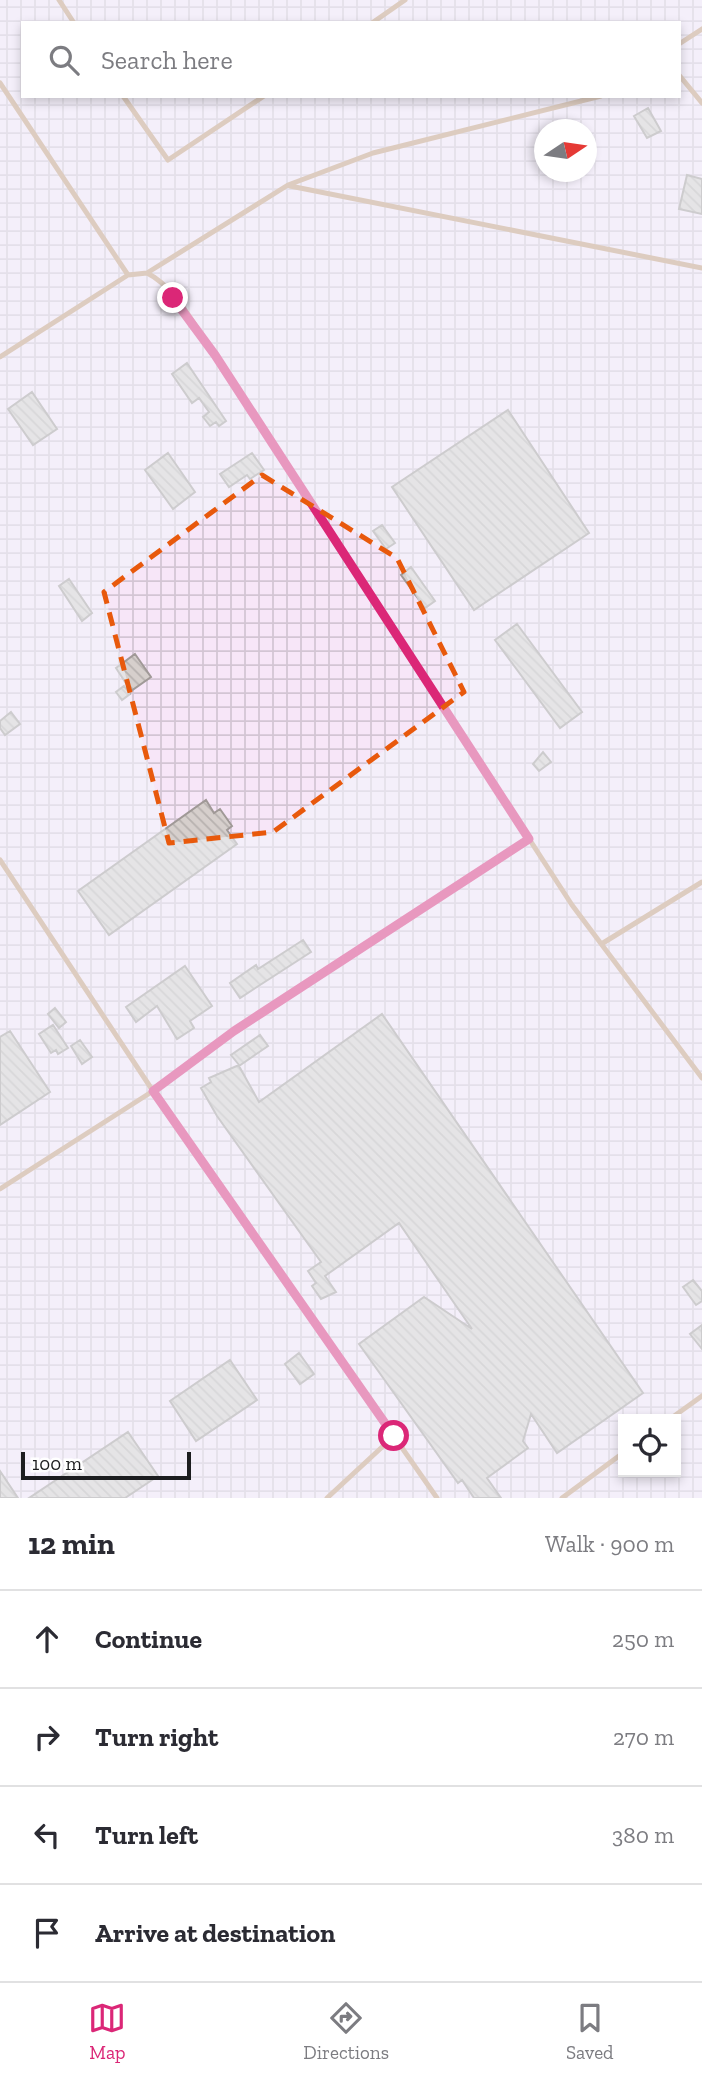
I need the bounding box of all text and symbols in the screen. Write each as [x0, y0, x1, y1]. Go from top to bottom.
search box [21, 21, 681, 98]
icon: search [45, 41, 83, 79]
text: Search here [101, 44, 233, 76]
north arrow [534, 119, 597, 182]
route end [157, 282, 188, 313]
map controls [618, 1414, 681, 1477]
button: locate [618, 1414, 681, 1477]
route start [378, 1420, 409, 1451]
scale bar [21, 1449, 191, 1481]
text: 100 m [32, 1452, 82, 1475]
text: 12 min [28, 1526, 115, 1562]
text: Walk · 900 m [545, 1530, 674, 1558]
icon: ahead [28, 1620, 66, 1658]
text: Continue [95, 1623, 202, 1655]
text: 250 m [612, 1625, 674, 1653]
icon: right [28, 1718, 66, 1756]
text: Turn right [95, 1721, 218, 1753]
text: 270 m [613, 1723, 674, 1751]
icon: left [28, 1816, 66, 1854]
text: Turn left [95, 1819, 198, 1851]
text: 380 m [612, 1821, 674, 1849]
icon: arrive [28, 1914, 66, 1952]
text: Arrive at destination [95, 1917, 335, 1949]
tab: Map [88, 1999, 126, 2064]
tab: Directions [303, 1999, 389, 2064]
tab: Saved [566, 1999, 614, 2064]

